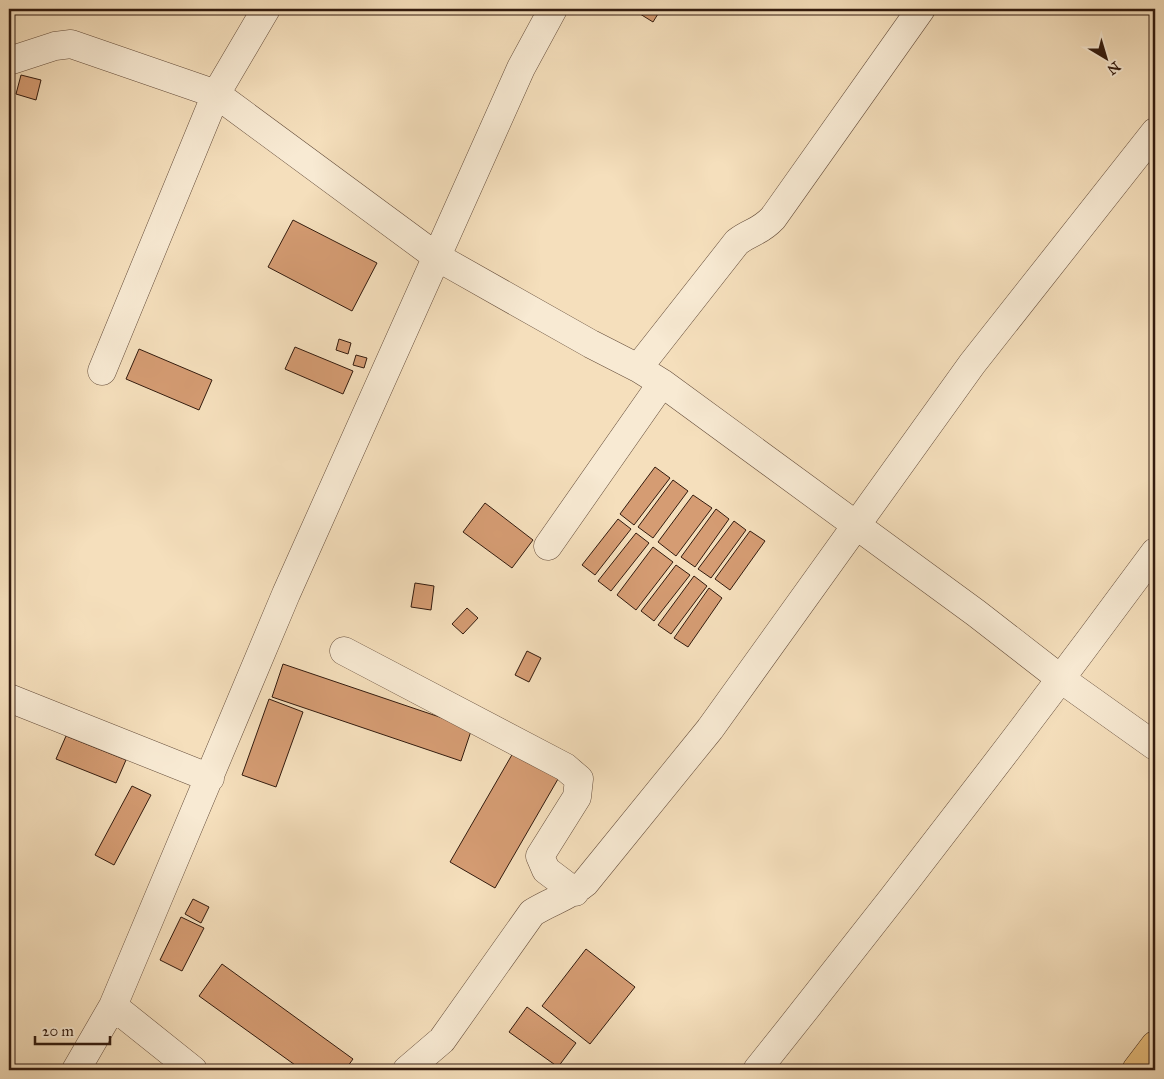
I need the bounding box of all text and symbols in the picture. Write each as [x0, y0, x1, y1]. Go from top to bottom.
north arrow [1082, 32, 1132, 82]
text: N [1104, 57, 1124, 78]
scale bar [35, 1014, 110, 1046]
text: 20 m [42, 1022, 74, 1040]

